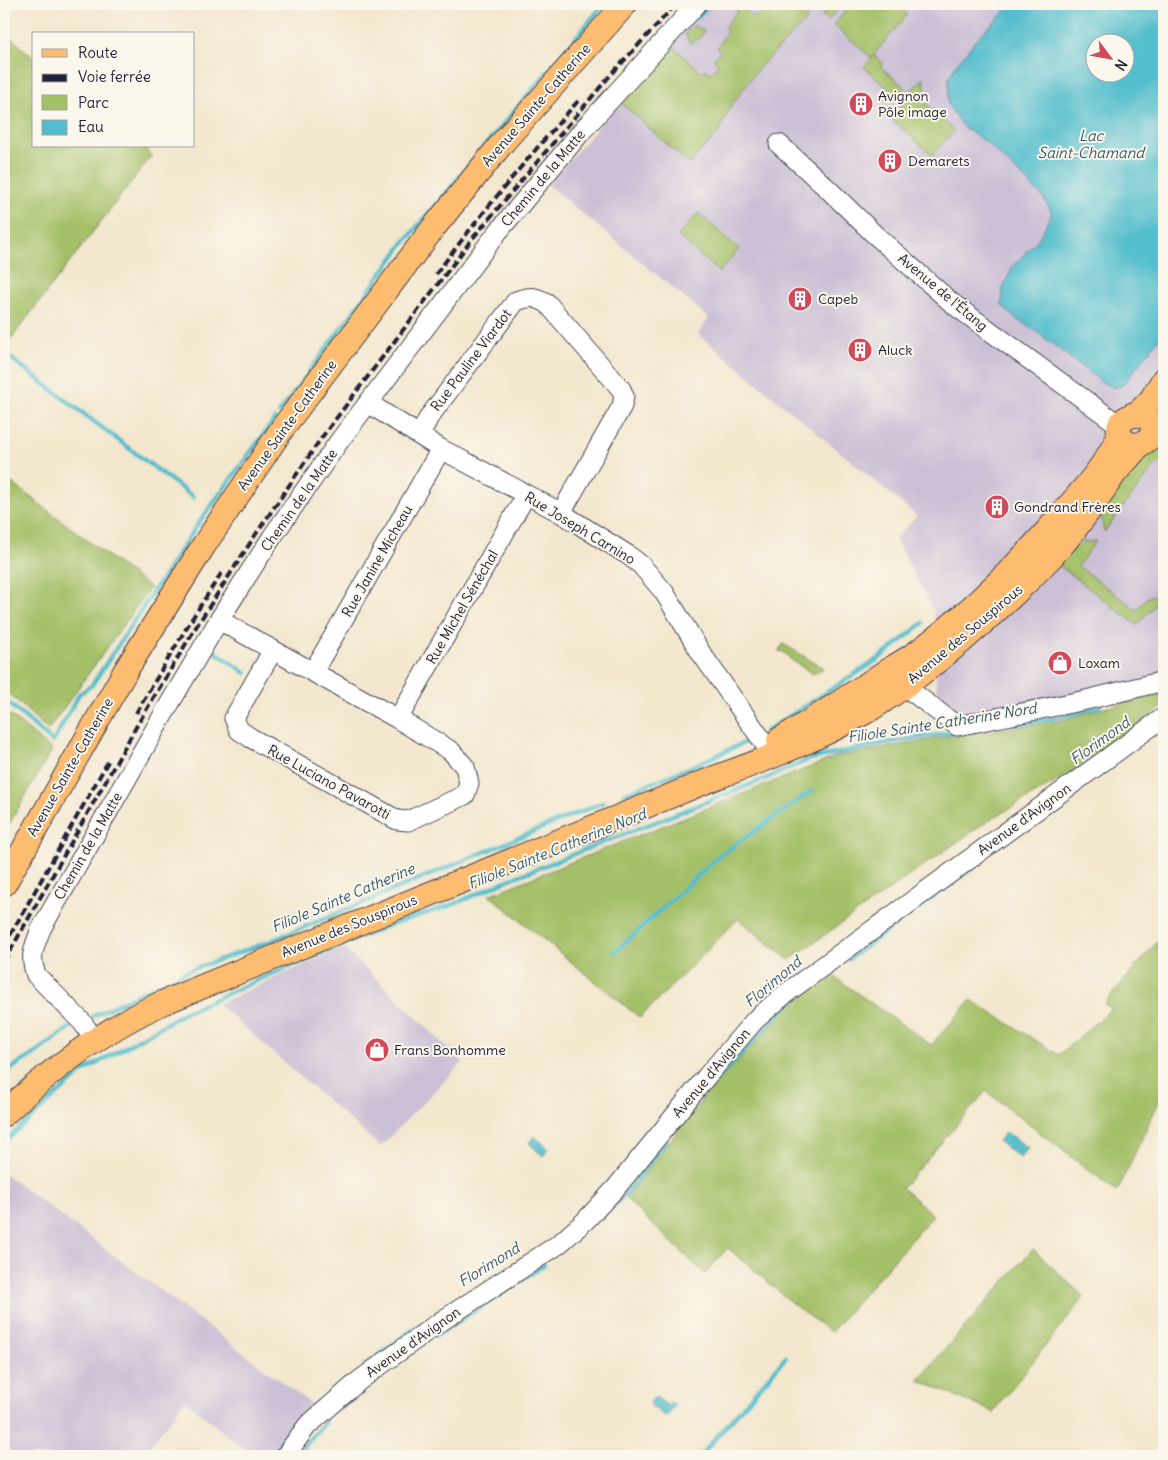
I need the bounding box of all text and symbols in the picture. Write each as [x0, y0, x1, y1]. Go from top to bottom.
legend [32, 32, 195, 148]
north arrow [1086, 32, 1136, 82]
street label: Avenue Sainte-Catherine [478, 40, 594, 170]
text: Route [78, 43, 118, 62]
text: N [1111, 56, 1131, 74]
text: Voie ferrée [78, 67, 151, 86]
place label: Avignon Pôle image [878, 87, 947, 121]
building icon: Avignon Pôle image [848, 91, 874, 117]
text: Parc [78, 93, 109, 112]
text: Eau [78, 117, 104, 136]
street label: Chemin de la Matte [497, 126, 589, 230]
water label: Lac Saint-Chamand [1038, 126, 1146, 162]
building icon: Demarets [877, 148, 903, 174]
place label: Demarets [908, 152, 970, 170]
street label: Avenue de l'Étang [894, 249, 992, 335]
building icon: Capeb [787, 286, 813, 312]
place label: Capeb [818, 290, 859, 308]
street label: Rue Pauline Viardot [427, 305, 515, 415]
building icon: Aluck [847, 337, 873, 363]
place label: Aluck [878, 341, 913, 359]
street label: Avenue Sainte-Catherine [234, 356, 340, 494]
street label: Chemin de la Matte [257, 445, 341, 555]
street label: Rue Joseph Carnino [521, 488, 639, 568]
building icon: Gondrand Frères [984, 494, 1010, 520]
place label: Gondrand Frères [1014, 498, 1121, 516]
street label: Rue Janine Micheau [338, 502, 416, 620]
street label: Rue Michel Sénéchal [422, 547, 502, 667]
street label: Avenue des Souspirous [904, 581, 1026, 687]
shop icon: Loxam [1047, 650, 1073, 676]
place label: Loxam [1078, 654, 1120, 672]
street label: Avenue Sainte-Catherine [23, 694, 117, 840]
water label: Filiole Sainte Catherine Nord [846, 698, 1040, 747]
water label: Florimond [1066, 711, 1135, 769]
street label: Rue Luciano Pavarotti [264, 741, 394, 823]
street label: Avenue d'Avignon [974, 779, 1074, 859]
street label: Chemin de la Matte [50, 789, 126, 903]
water label: Filiole Sainte Catherine Nord [465, 803, 651, 893]
water label: Filiole Sainte Catherine [268, 858, 418, 936]
street label: Avenue des Souspirous [278, 890, 420, 962]
water label: Florimond [740, 951, 807, 1011]
street label: Avenue d'Avignon [668, 1025, 754, 1121]
shop icon: Frans Bonhomme [364, 1037, 390, 1063]
place label: Frans Bonhomme [394, 1041, 506, 1059]
water label: Florimond [455, 1237, 525, 1291]
street label: Avenue d'Avignon [362, 1303, 464, 1381]

